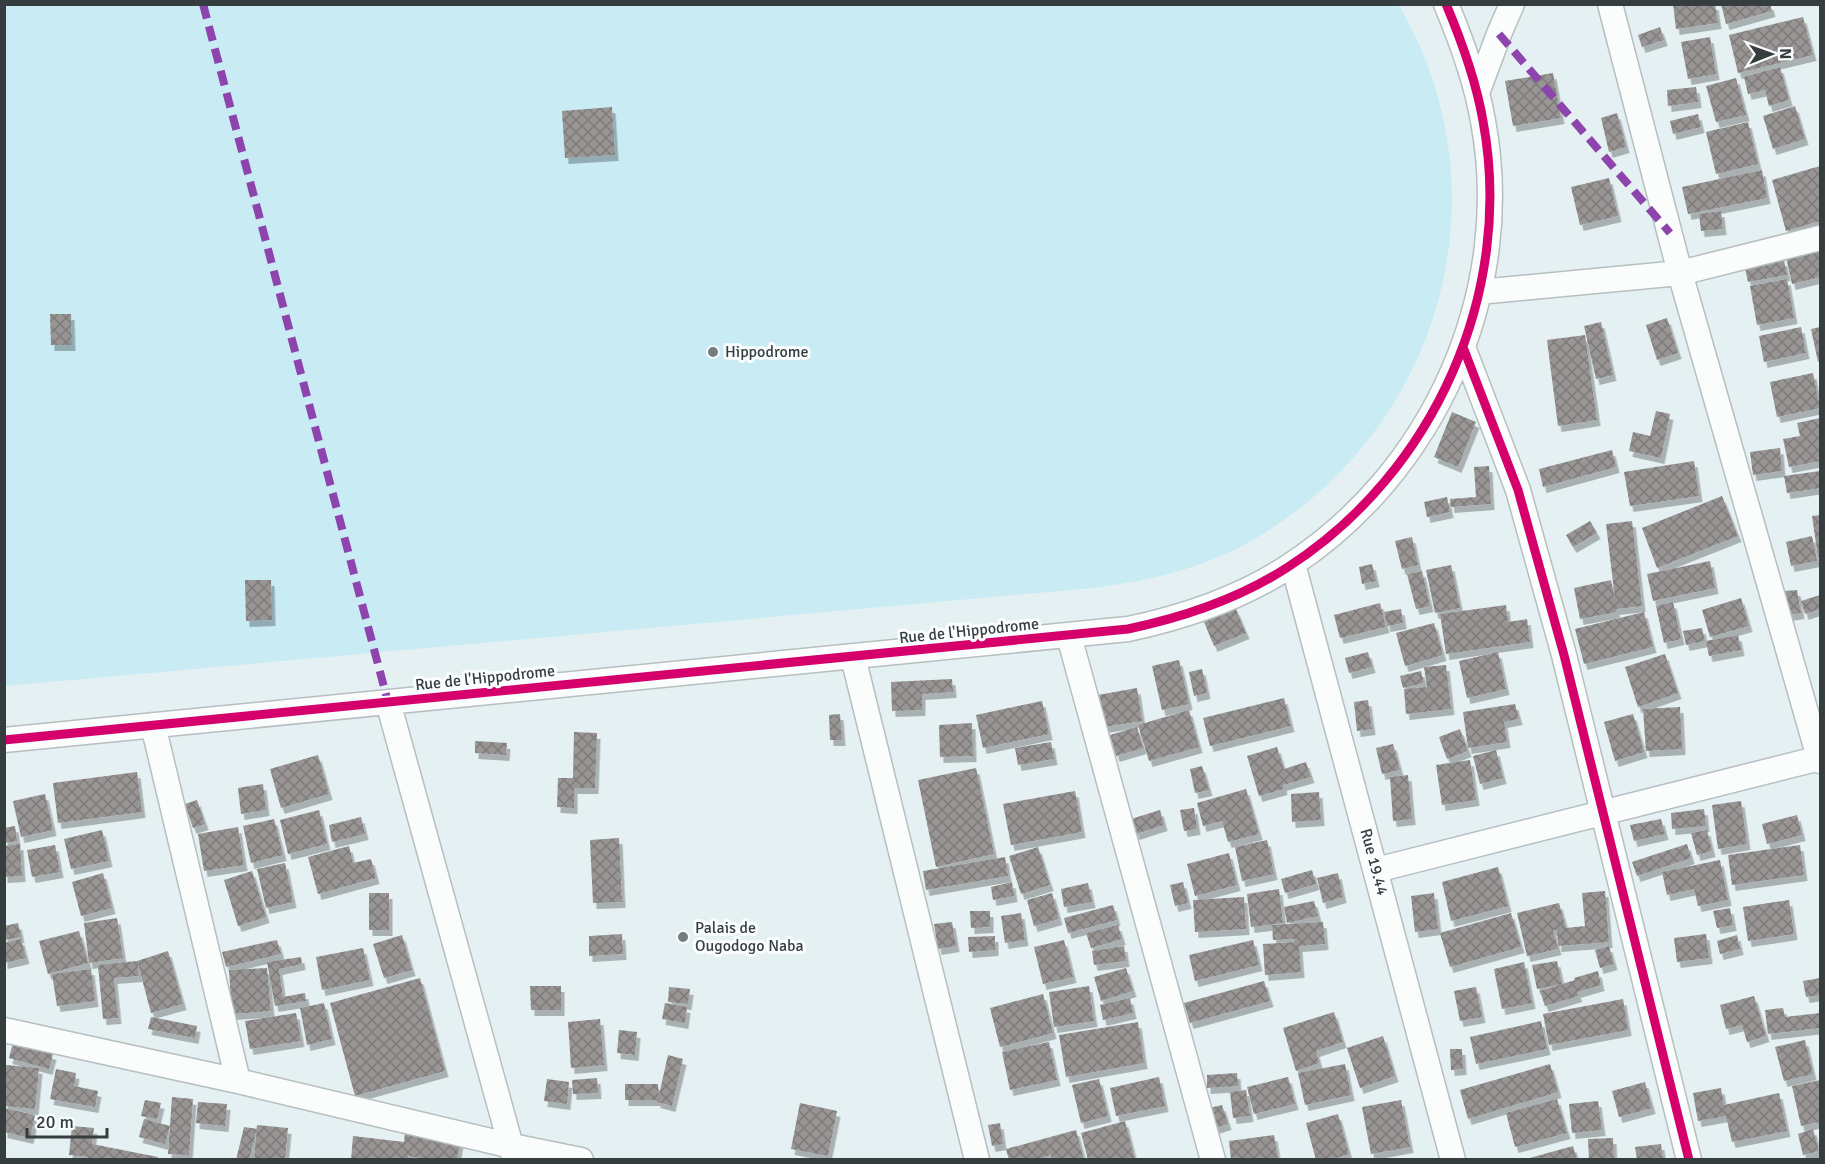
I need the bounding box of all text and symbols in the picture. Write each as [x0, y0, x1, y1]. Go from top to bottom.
north arrow [1741, 24, 1801, 84]
text: N [1775, 48, 1795, 59]
place label: Hippodrome [725, 342, 809, 362]
marker: Hippodrome [706, 345, 720, 359]
street label: Rue de l'Hippodrome [898, 614, 1040, 648]
street label: Rue de l'Hippodrome [414, 661, 556, 695]
street label: Rue 19.44 [1356, 826, 1393, 898]
place label: Palais de Ougodogo Naba [695, 918, 804, 956]
marker: Palais de Ougodogo Naba [676, 930, 690, 944]
scale bar [27, 1101, 106, 1139]
text: 20 m [36, 1111, 74, 1133]

